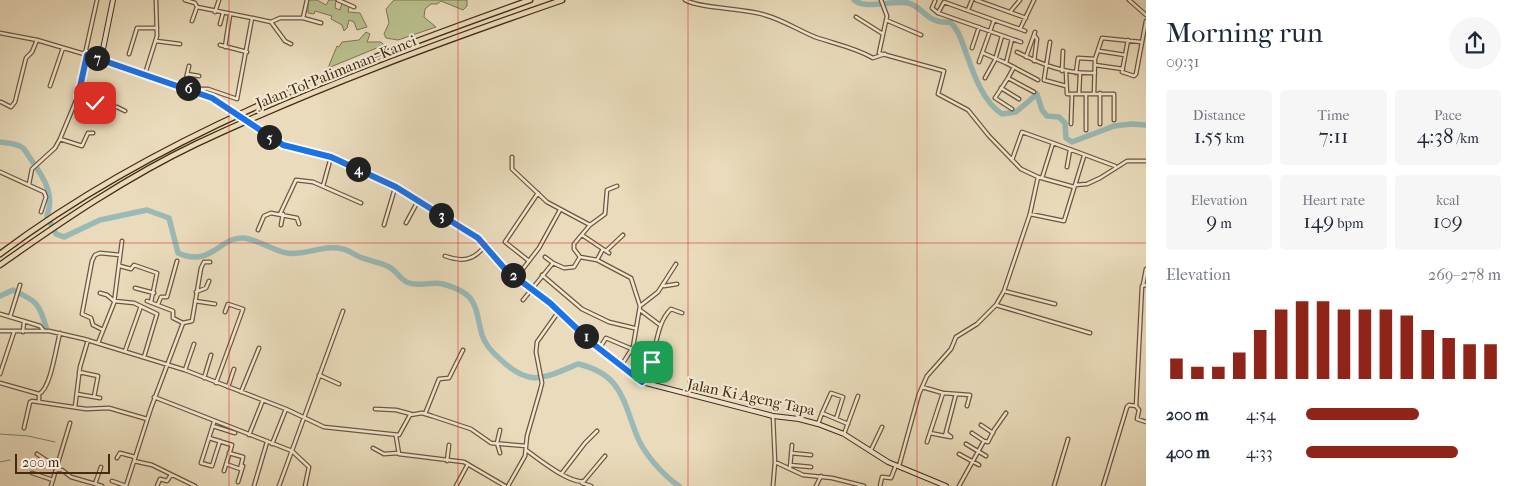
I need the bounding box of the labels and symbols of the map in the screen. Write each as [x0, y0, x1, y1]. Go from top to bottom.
street label: Jalan Tol Palimanan–Kanci [252, 31, 419, 113]
pin: 7 [84, 46, 110, 70]
pin: 6 [176, 76, 200, 100]
pin [74, 82, 116, 124]
pin: 5 [256, 124, 282, 150]
pin: 4 [346, 156, 370, 182]
pin: 3 [428, 202, 454, 228]
pin: 2 [500, 262, 526, 288]
pin: 1 [574, 324, 598, 348]
pin [631, 341, 673, 383]
street label: Jalan Ki Ageng Tapa [685, 374, 817, 420]
scale bar [15, 451, 110, 474]

